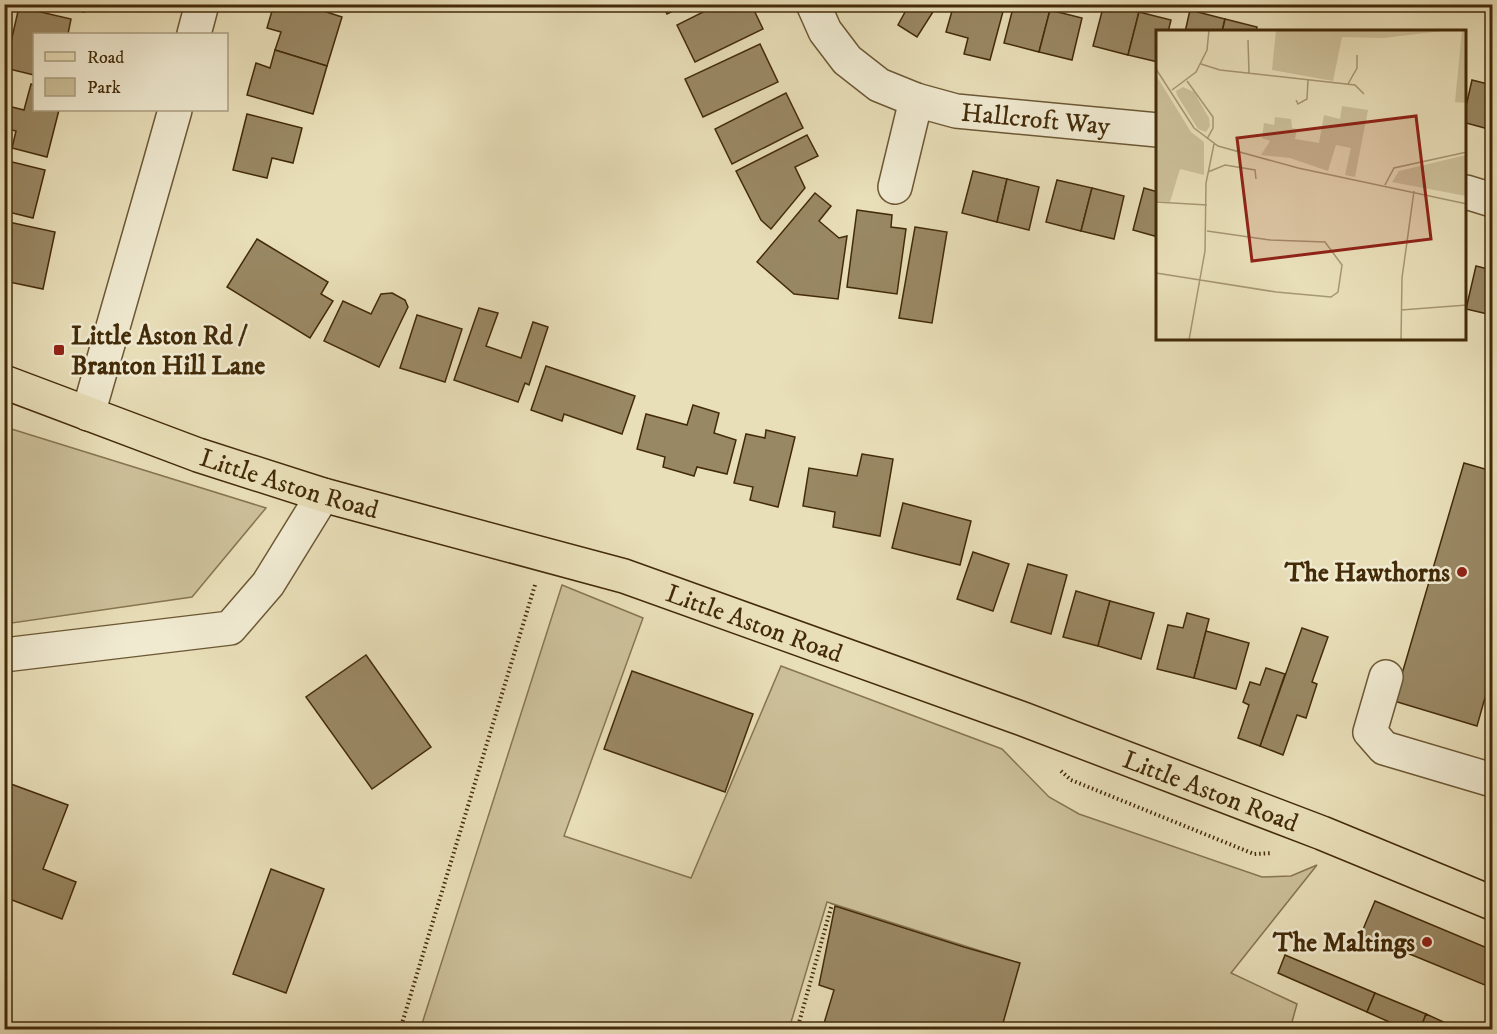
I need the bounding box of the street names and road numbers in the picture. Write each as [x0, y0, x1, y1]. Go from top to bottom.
street label: Hallcroft Way [960, 97, 1112, 143]
street label: Little Aston Road [195, 442, 382, 527]
street label: Little Aston Road [661, 577, 847, 671]
street label: Little Aston Road [1118, 744, 1303, 840]

